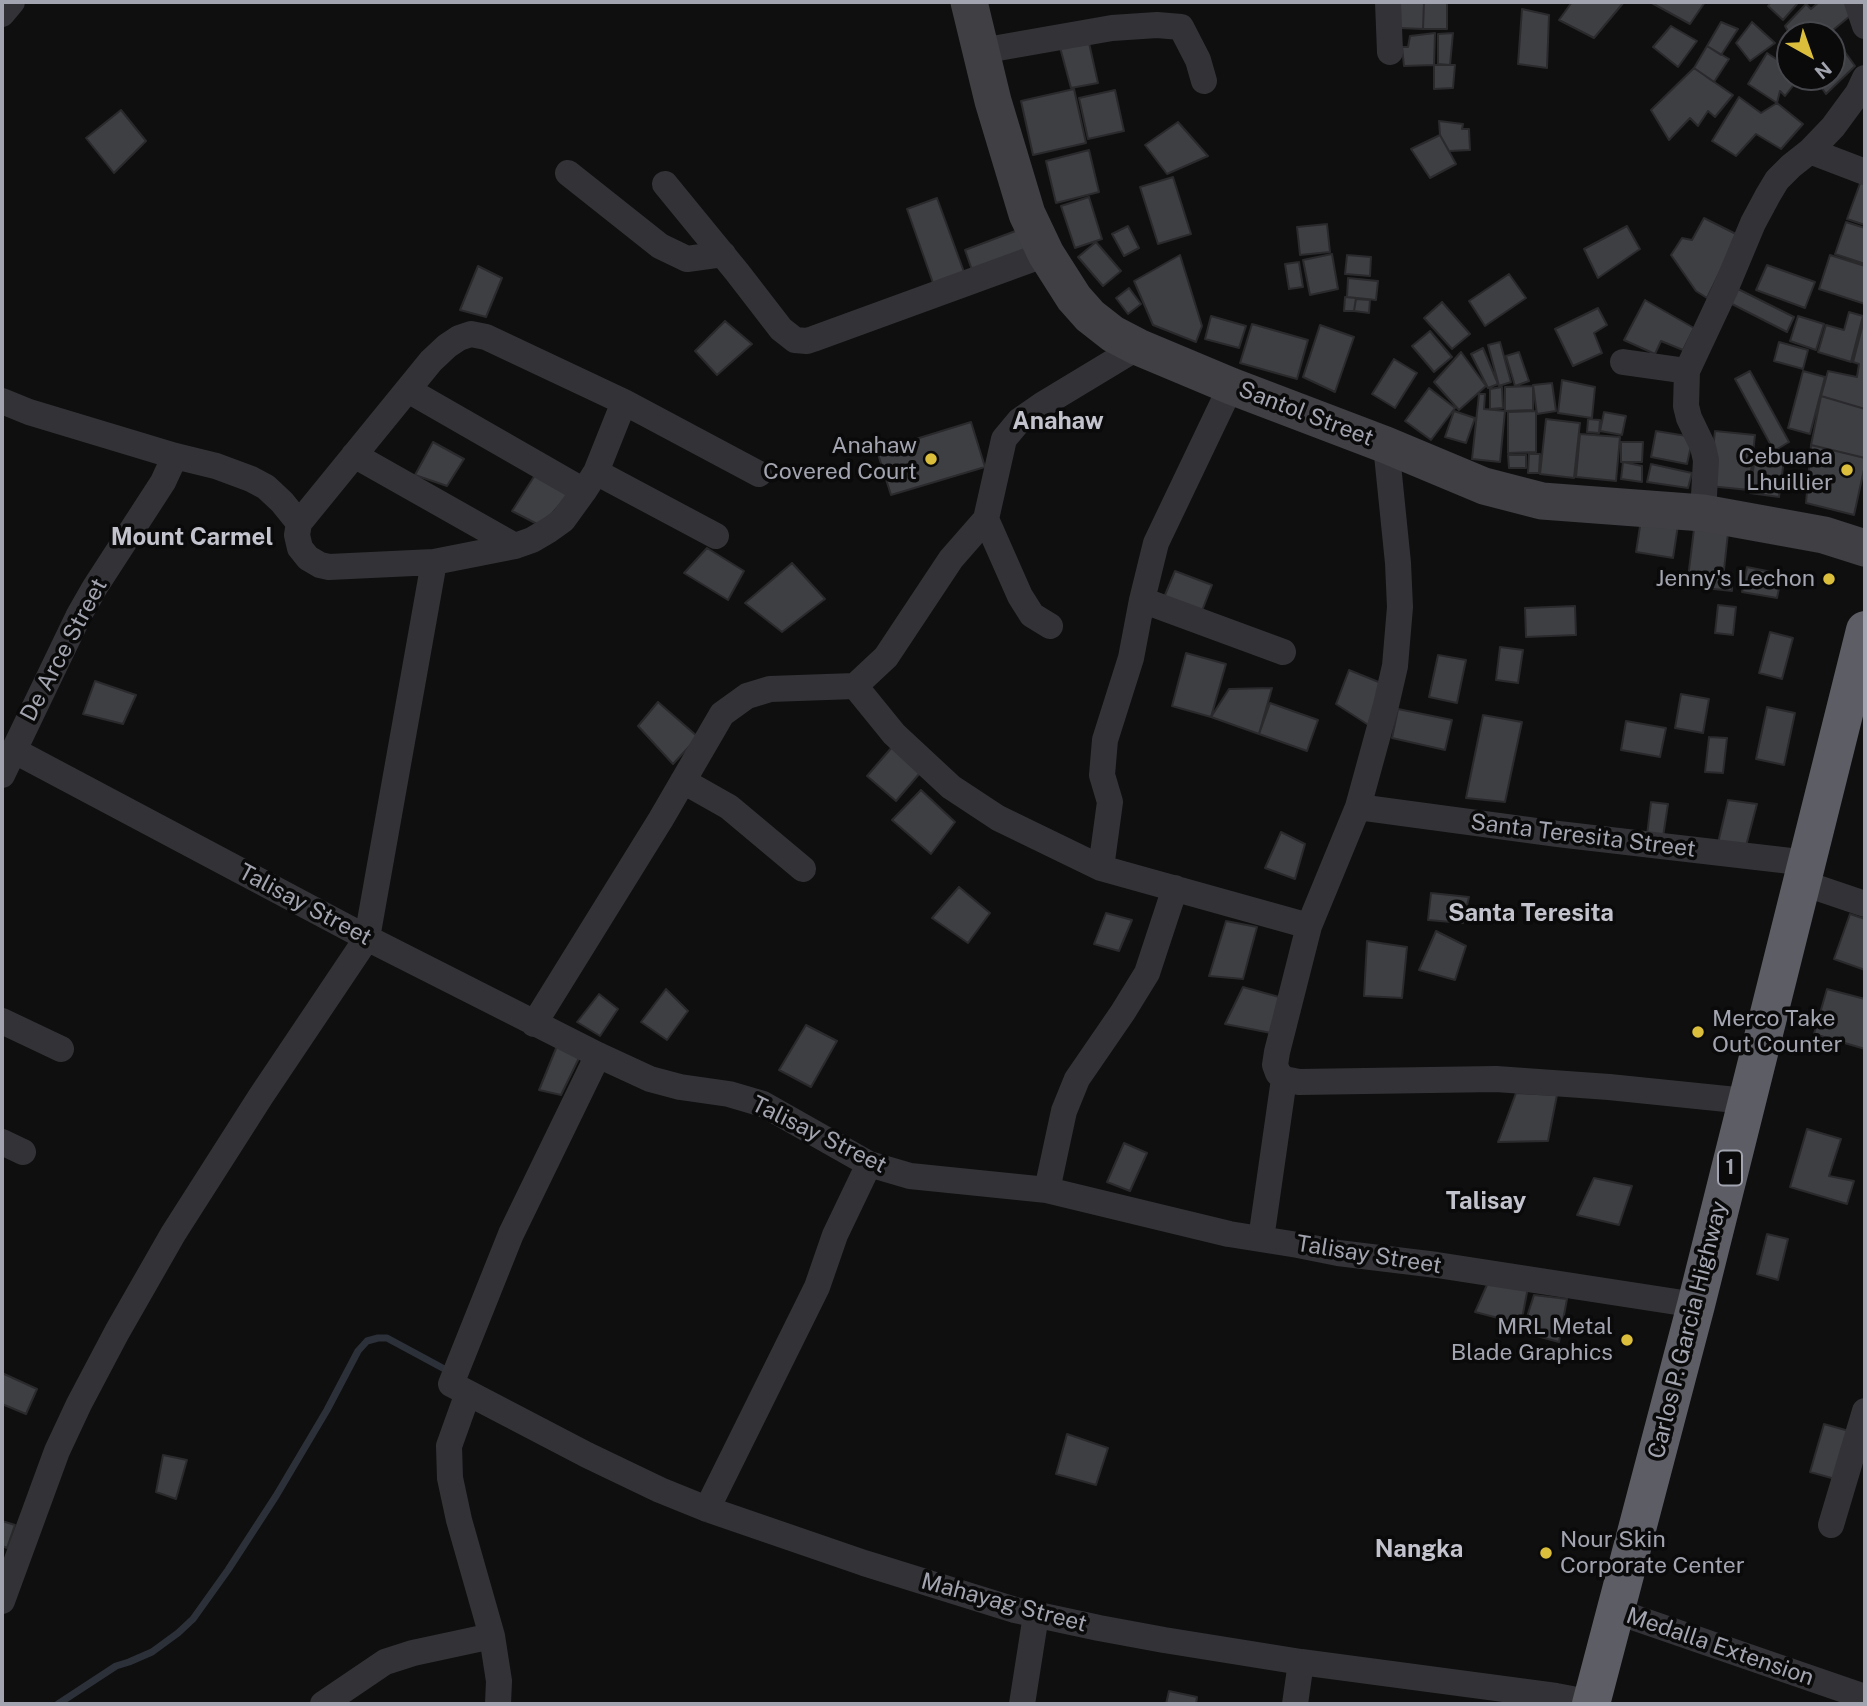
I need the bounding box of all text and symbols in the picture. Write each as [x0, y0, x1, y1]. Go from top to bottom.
north arrow [1776, 21, 1846, 91]
text: N [1810, 57, 1836, 84]
street label: Santol Street [1235, 376, 1377, 452]
district label: Anahaw [1012, 408, 1104, 436]
place label: Anahaw Covered Court [763, 432, 917, 486]
place label: Cebuana Lhuillier [1738, 443, 1833, 497]
marker: Anahaw Covered Court [923, 451, 939, 467]
marker: Cebuana Lhuillier [1839, 462, 1855, 478]
district label: Mount Carmel [111, 524, 273, 552]
place label: Jenny's Lechon [1655, 565, 1815, 593]
marker: Jenny's Lechon [1821, 571, 1837, 587]
street label: De Arce Street [15, 574, 113, 726]
street label: Santa Teresita Street [1469, 808, 1697, 864]
street label: Talisay Street [234, 858, 376, 952]
district label: Santa Teresita [1448, 900, 1614, 928]
place label: Merco Take Out Counter [1712, 1005, 1842, 1059]
marker: Merco Take Out Counter [1690, 1024, 1706, 1040]
street label: Talisay Street [747, 1090, 891, 1180]
road number: 1 [1718, 1150, 1742, 1186]
district label: Talisay [1446, 1188, 1526, 1216]
street label: Carlos P. Garcia Highway [1643, 1198, 1733, 1462]
street label: Talisay Street [1294, 1230, 1444, 1280]
place label: MRL Metal Blade Graphics [1451, 1313, 1613, 1367]
marker: MRL Metal Blade Graphics [1619, 1332, 1635, 1348]
place label: Nour Skin Corporate Center [1560, 1526, 1745, 1580]
district label: Nangka [1375, 1536, 1463, 1564]
marker: Nour Skin Corporate Center [1538, 1545, 1554, 1561]
street label: Mahayag Street [918, 1568, 1090, 1638]
street label: Medalla Extension [1623, 1602, 1817, 1692]

